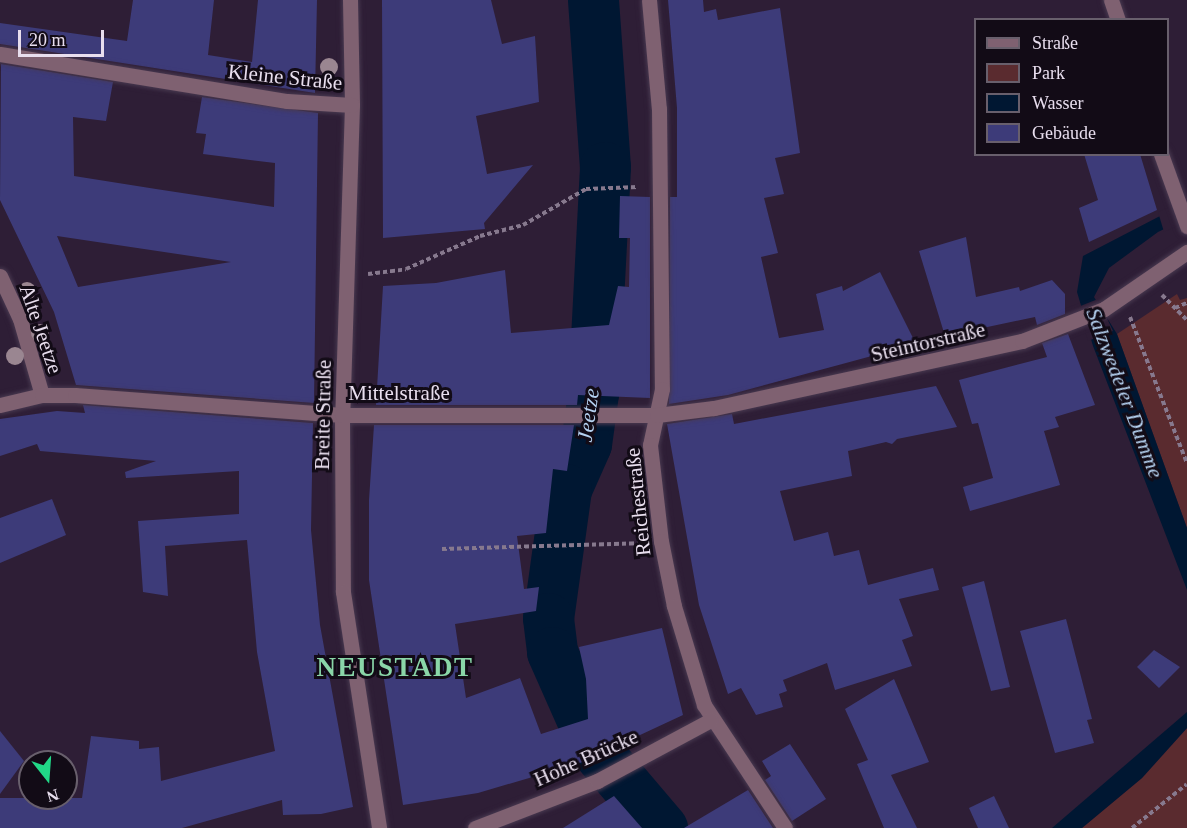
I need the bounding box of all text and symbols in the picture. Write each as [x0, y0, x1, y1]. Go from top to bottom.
scale bar [21, 18, 106, 56]
legend [974, 18, 1169, 156]
text: 20 m [29, 30, 66, 50]
text: Straße [1032, 33, 1078, 53]
street label: Kleine Straße [227, 58, 343, 96]
text: Park [1032, 63, 1065, 83]
text: Wasser [1032, 93, 1084, 113]
text: Gebäude [1032, 123, 1096, 143]
street label: Alte Jeetze [14, 281, 68, 377]
water label: Salzwedeler Dumme [1080, 304, 1170, 482]
street label: Steintorstraße [868, 317, 988, 367]
street label: Breite Straße [309, 360, 337, 470]
street label: Mittelstraße [348, 380, 450, 406]
water label: Jeetze [571, 387, 605, 443]
street label: Reichestraße [620, 447, 656, 557]
district label: NEUSTADT [316, 652, 474, 684]
street label: Hohe Brücke [530, 724, 642, 792]
north arrow [18, 750, 78, 810]
text: N [45, 786, 61, 806]

